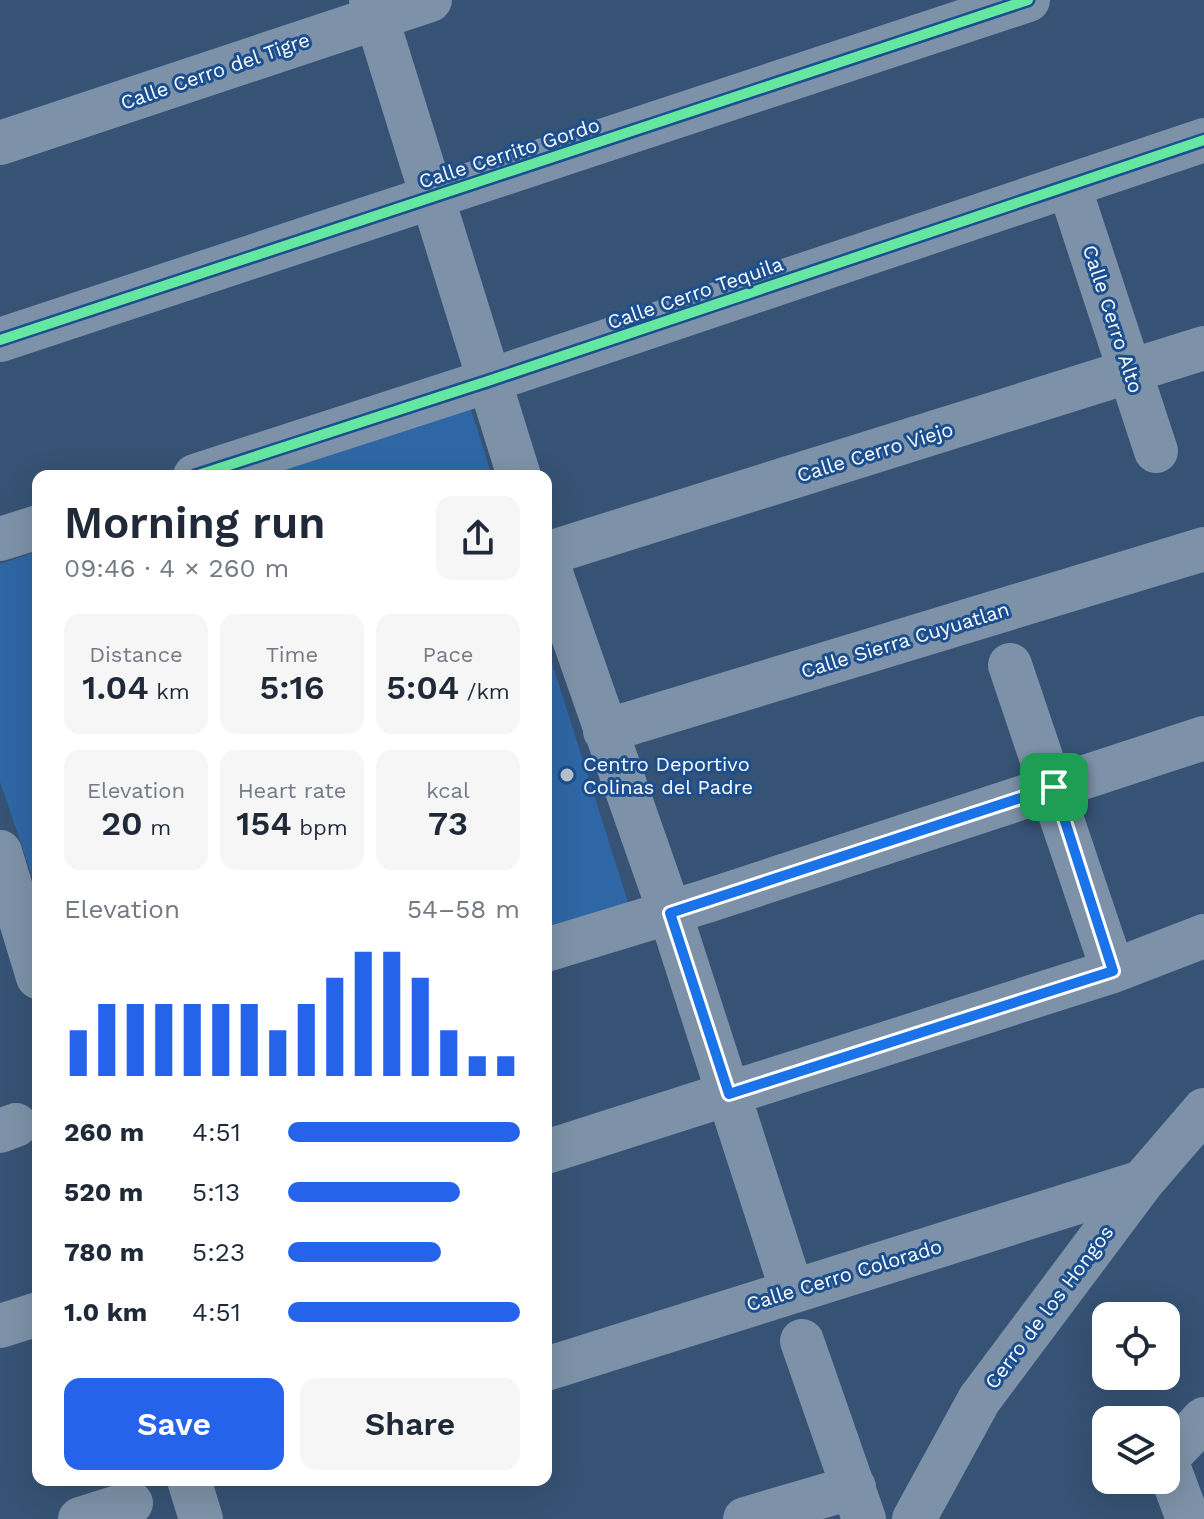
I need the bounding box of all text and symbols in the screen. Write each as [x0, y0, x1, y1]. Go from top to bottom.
street label: Calle Cerro del Tigre [117, 27, 313, 115]
street label: Calle Cerrito Gordo [416, 112, 602, 194]
street label: Calle Cerro Alto [1078, 242, 1148, 396]
street label: Calle Cerro Tequila [604, 252, 786, 334]
street label: Calle Cerro Viejo [794, 417, 956, 487]
button: share [436, 496, 520, 580]
text: Morning run [64, 497, 325, 549]
text: 09:46 · 4 × 260 m [64, 553, 289, 583]
street label: Calle Sierra Cuyuatlan [798, 597, 1012, 683]
text: Distance [89, 642, 183, 667]
text: Time [266, 642, 318, 667]
text: Pace [423, 642, 473, 667]
text: 1.04 [82, 667, 149, 707]
text: 5:16 [260, 667, 324, 707]
text: 5:04 [386, 667, 459, 707]
text: km [149, 679, 190, 704]
text: /km [459, 679, 510, 704]
place label: Centro Deportivo Colinas del Padre [583, 752, 753, 799]
pin [1020, 753, 1088, 821]
icon: arrive [1032, 765, 1076, 809]
marker: Centro Deportivo Colinas del Padre [558, 766, 576, 784]
text: Elevation [87, 778, 185, 803]
text: Heart rate [238, 778, 346, 803]
text: kcal [426, 778, 470, 803]
text: 20 [101, 803, 143, 843]
text: 154 [236, 803, 292, 843]
text: 73 [428, 803, 468, 843]
text: m [143, 815, 171, 840]
text: bpm [292, 815, 348, 840]
text: Elevation [64, 894, 180, 924]
text: 54–58 m [407, 894, 520, 924]
text: 260 m [64, 1117, 144, 1147]
text: 4:51 [192, 1117, 241, 1147]
text: 520 m [64, 1177, 143, 1207]
text: 5:13 [192, 1177, 240, 1207]
street label: Cerro de los Hongos [980, 1220, 1118, 1394]
street label: Calle Cerro Colorado [743, 1234, 945, 1316]
text: 780 m [64, 1237, 144, 1267]
text: 5:23 [192, 1237, 245, 1267]
text: 1.0 km [64, 1297, 147, 1327]
text: 4:51 [192, 1297, 241, 1327]
map controls [1092, 1302, 1180, 1494]
button: locate [1092, 1302, 1180, 1390]
button: Save [64, 1378, 284, 1470]
button: Share [300, 1378, 520, 1470]
button: layers [1092, 1406, 1180, 1494]

